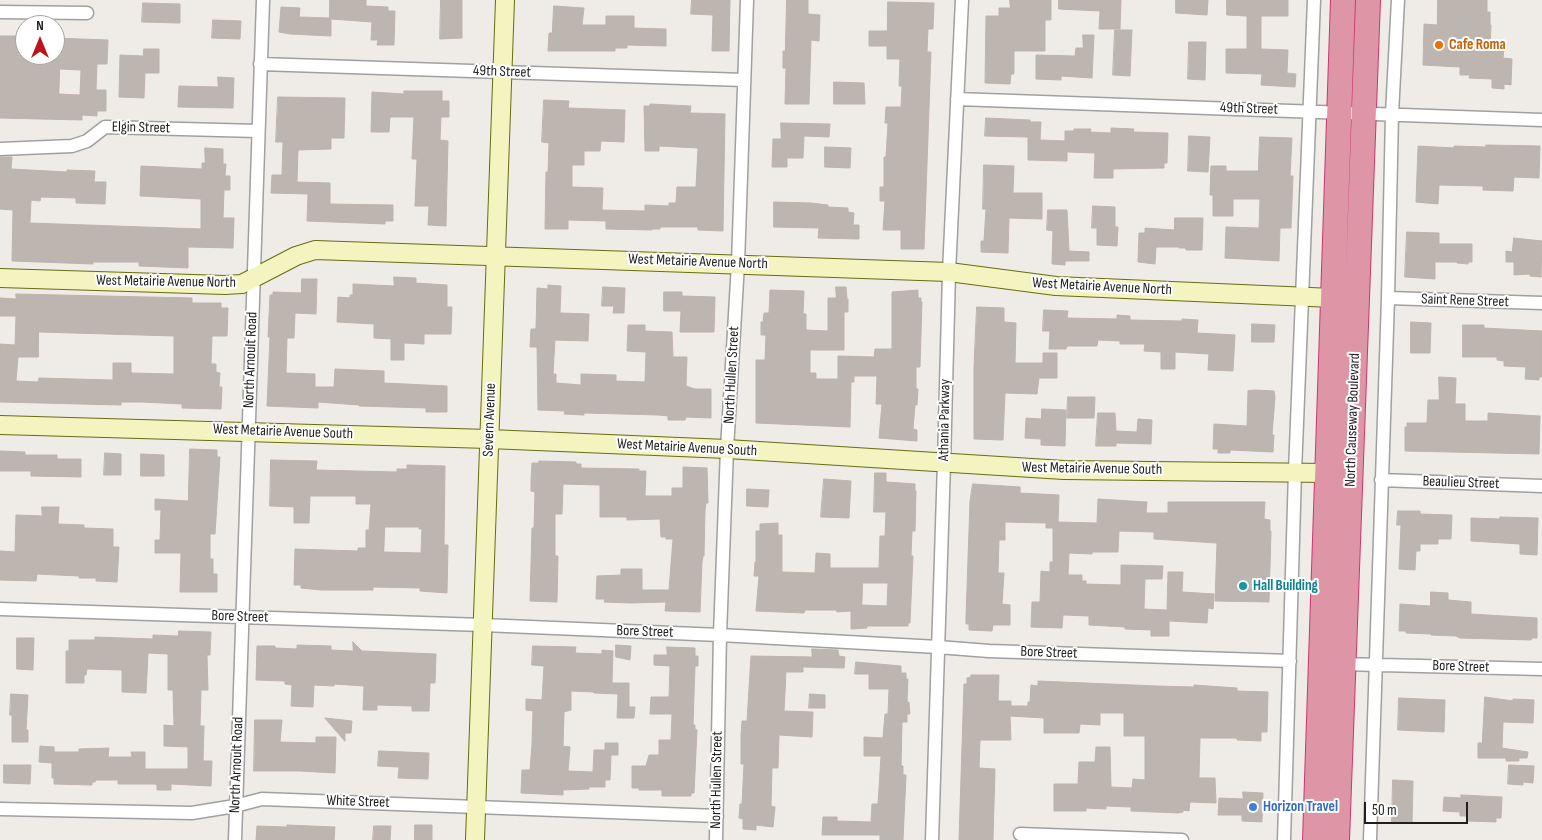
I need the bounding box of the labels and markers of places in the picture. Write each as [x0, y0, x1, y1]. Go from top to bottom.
place label: Cafe Roma [1449, 36, 1506, 54]
marker: Cafe Roma [1433, 39, 1445, 51]
place label: Hall Building [1253, 577, 1318, 595]
marker: Hall Building [1237, 580, 1249, 592]
place label: Horizon Travel [1263, 798, 1338, 816]
marker: Horizon Travel [1247, 801, 1259, 813]

